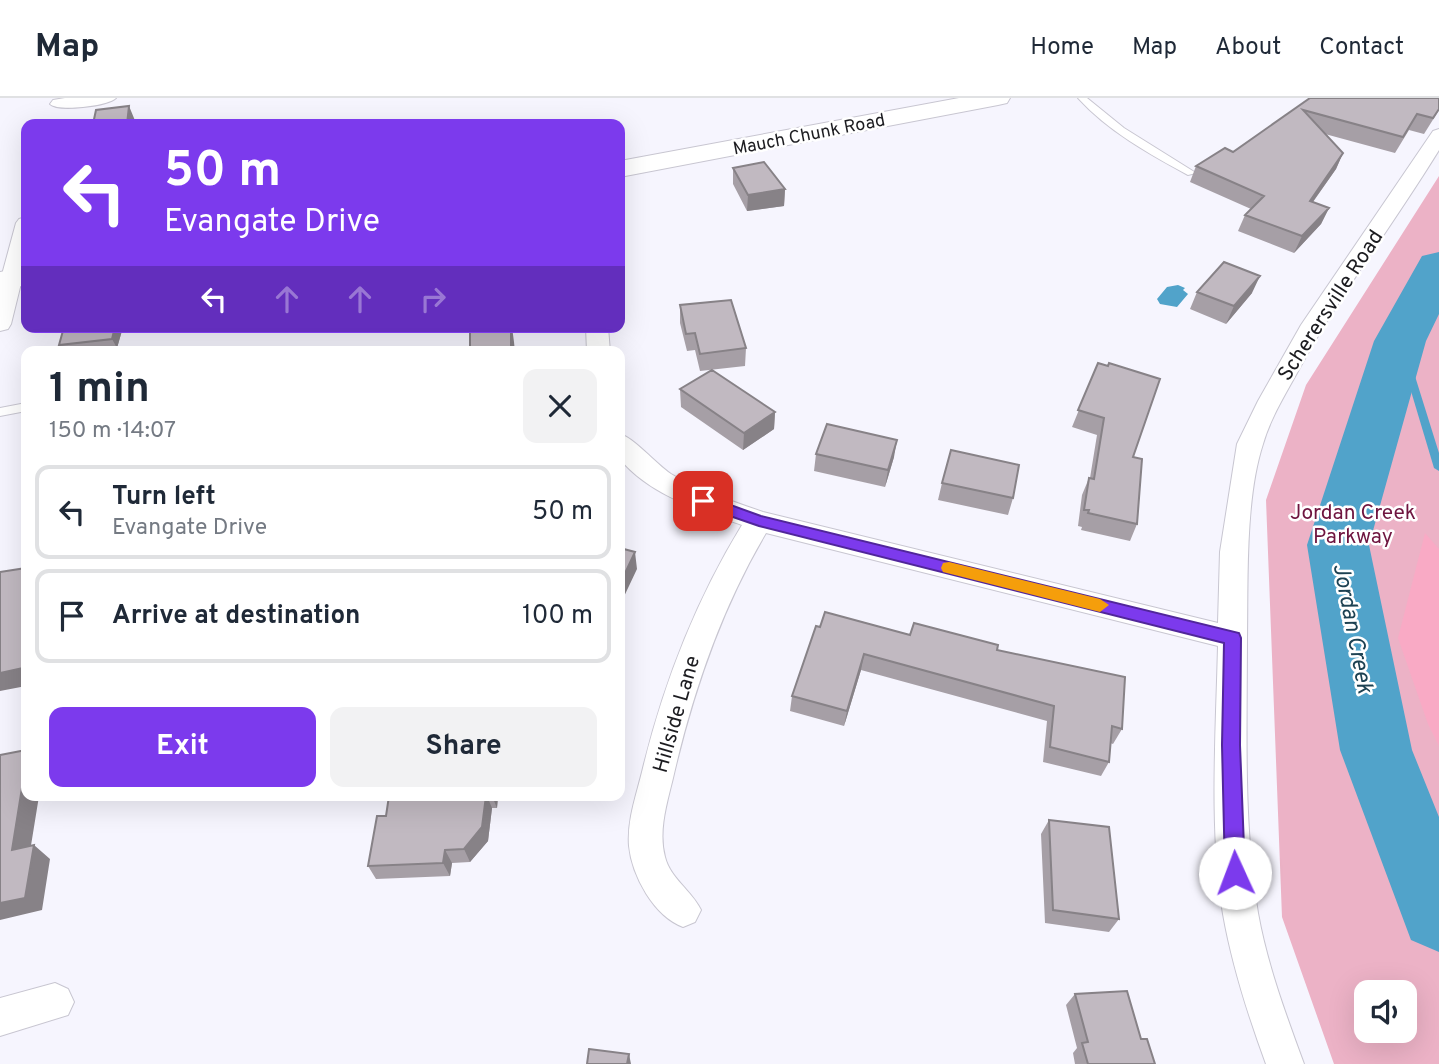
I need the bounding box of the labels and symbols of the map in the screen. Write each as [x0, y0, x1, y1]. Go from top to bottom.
street label: Mauch Chunk Road [731, 109, 887, 161]
street label: Scherersville Road [1272, 225, 1390, 387]
pin [673, 471, 733, 531]
park label: Jordan Creek Parkway [1290, 500, 1416, 551]
water label: Jordan Creek [1325, 561, 1378, 697]
street label: Hillside Lane [648, 653, 707, 776]
position arrow [1198, 836, 1272, 910]

